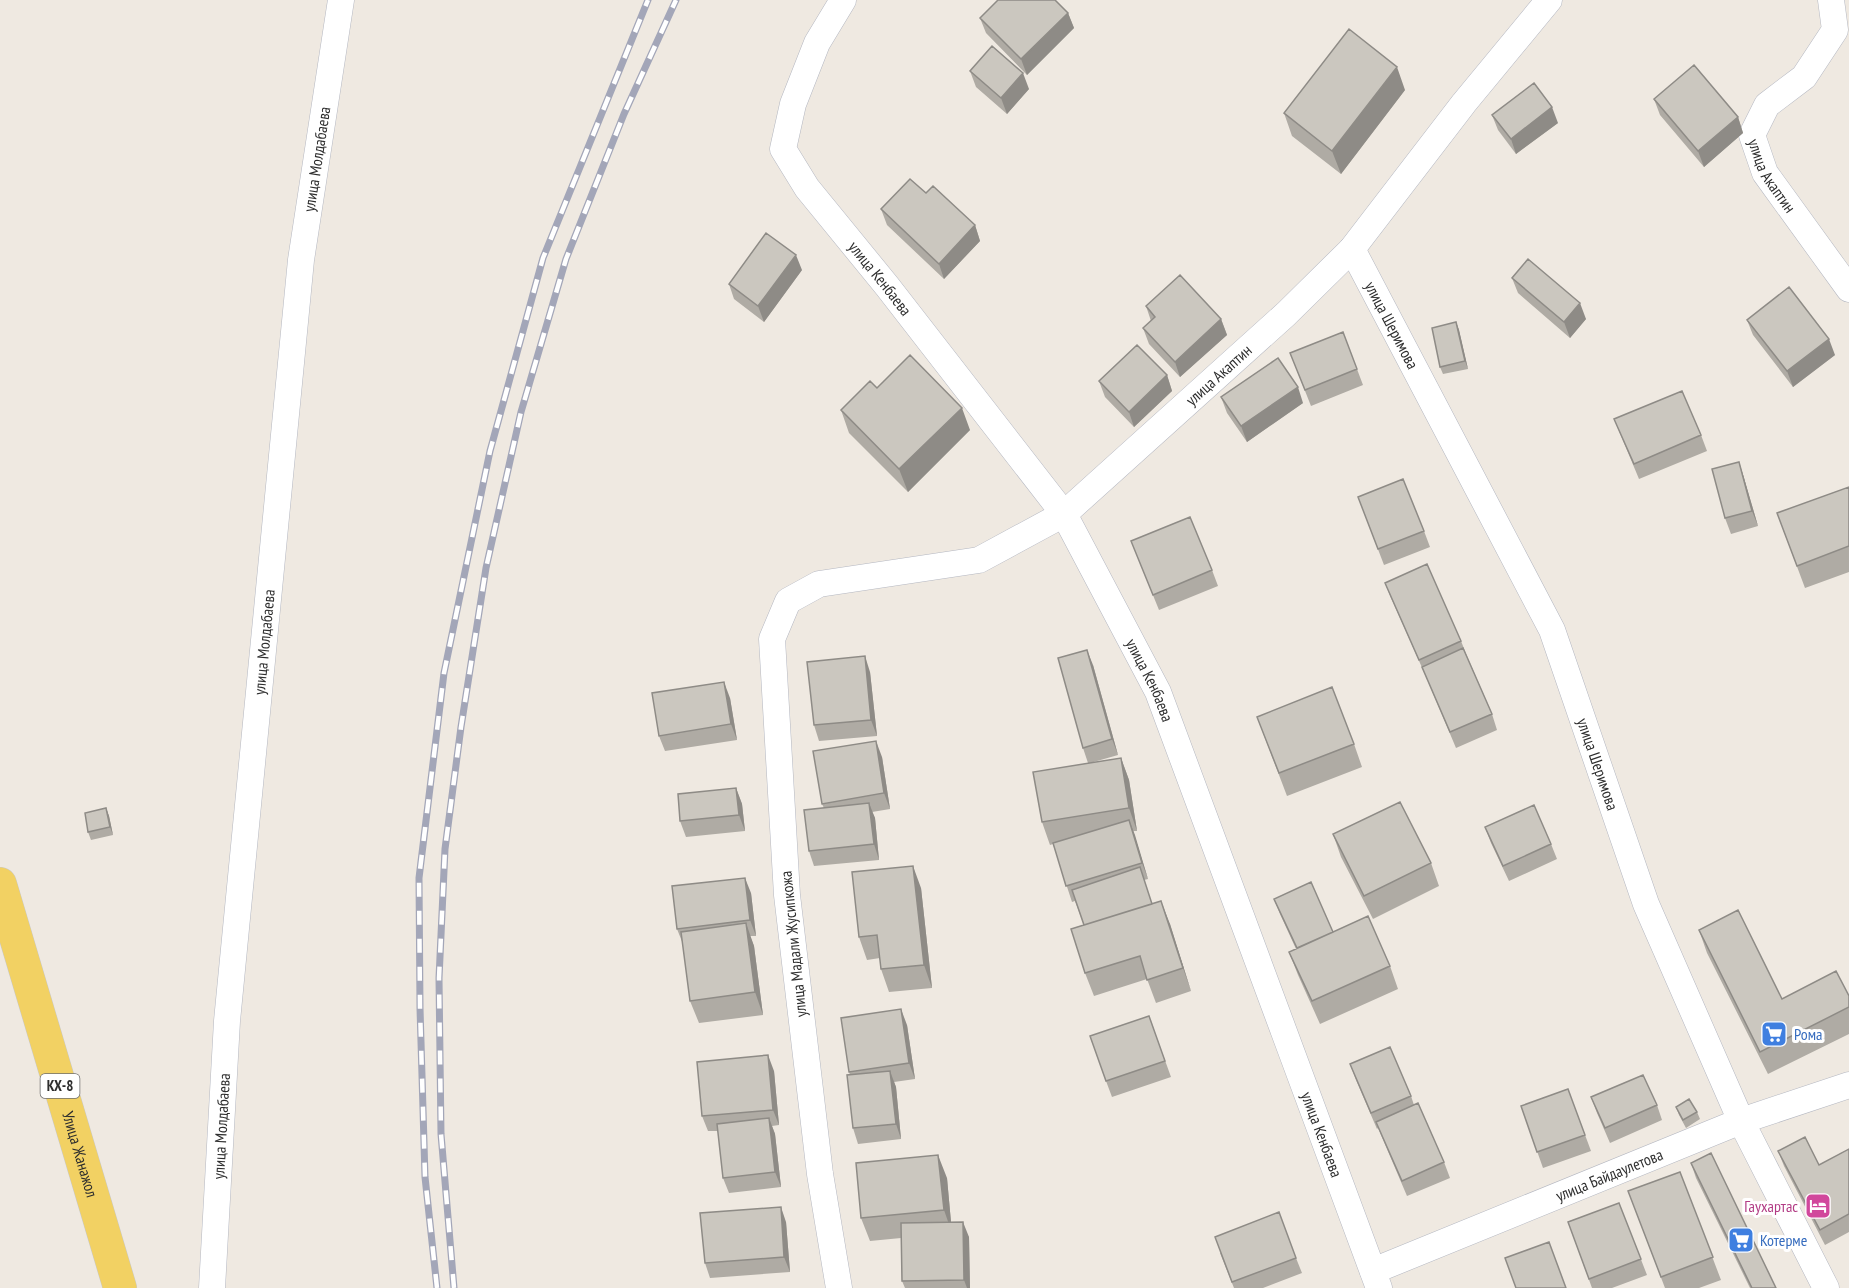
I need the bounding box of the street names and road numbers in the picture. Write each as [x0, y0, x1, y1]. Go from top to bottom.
street label: улица Молдабаева [299, 105, 334, 213]
street label: улица Акаптин [1744, 136, 1800, 216]
street label: улица Кенбаева [844, 237, 916, 320]
street label: улица Шеримова [1361, 278, 1423, 372]
street label: улица Акаптин [1181, 340, 1256, 410]
street label: улица Молдабаева [249, 588, 279, 696]
street label: улица Кенбаева [1122, 635, 1178, 724]
street label: улица Шеримова [1573, 715, 1623, 813]
street label: улица Мадали Жусипкожа [775, 870, 811, 1018]
street label: улица Молдабаева [208, 1073, 234, 1180]
road number: КХ-8 [40, 1074, 80, 1098]
street label: улица Кенбаева [1297, 1089, 1347, 1180]
street label: Улица Жанажол [58, 1109, 102, 1200]
street label: улица Байдаулетова [1553, 1144, 1666, 1206]

